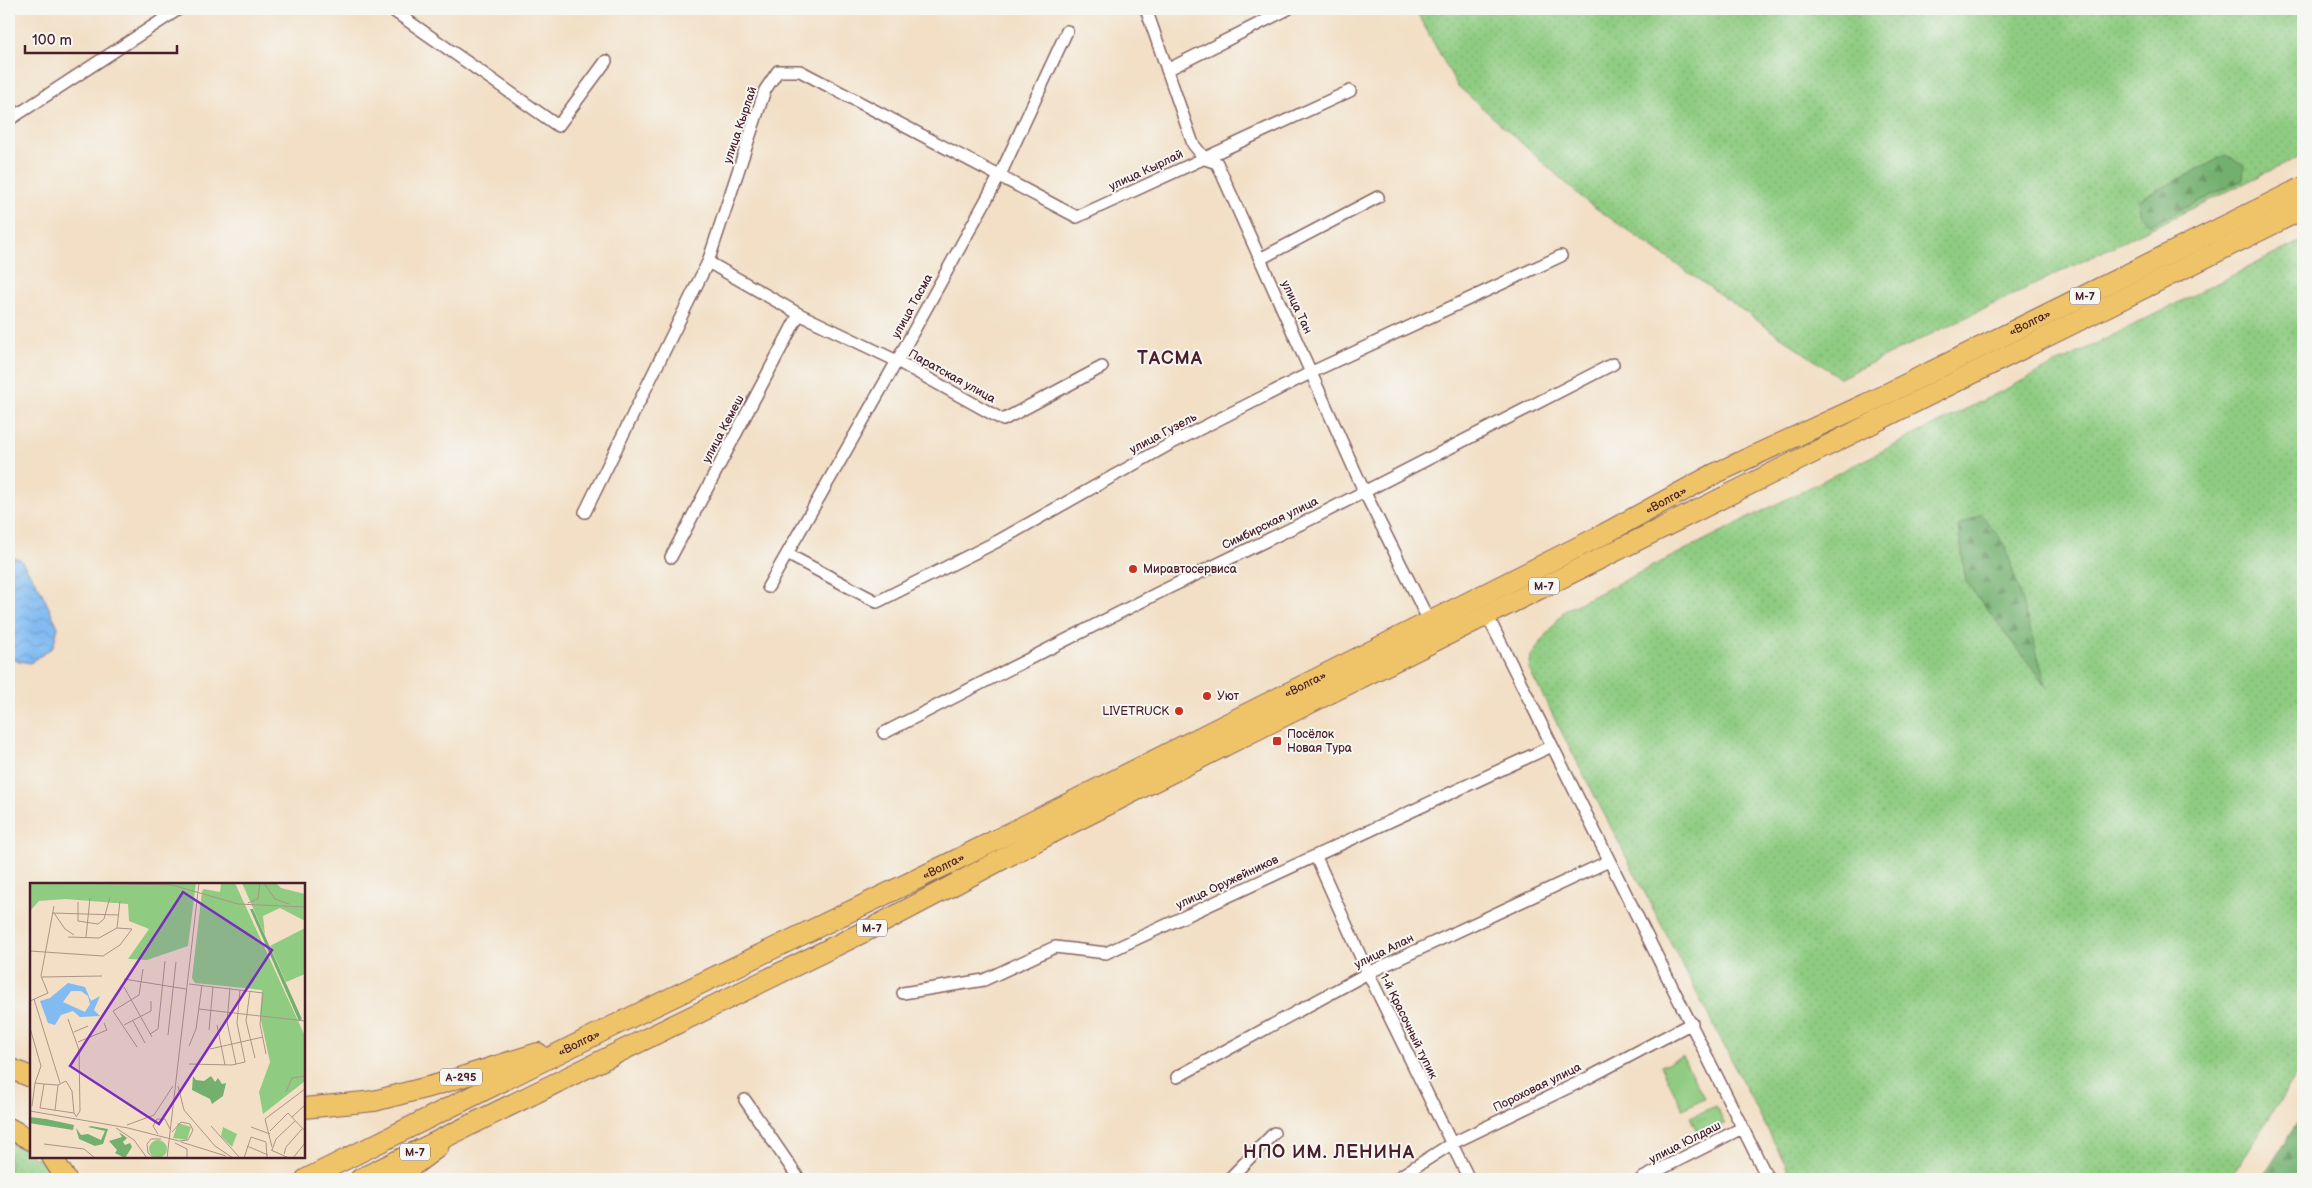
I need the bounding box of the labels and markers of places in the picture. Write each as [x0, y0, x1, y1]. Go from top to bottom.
place label: Миравтосервиса [1143, 562, 1237, 577]
marker: Миравтосервиса [1127, 563, 1139, 575]
place label: Уют [1217, 689, 1240, 704]
marker: Уют [1201, 690, 1213, 702]
place label: LIVETRUCK [1102, 704, 1169, 719]
marker: LIVETRUCK [1173, 705, 1185, 717]
place label: Посёлок Новая Тура [1287, 727, 1352, 756]
marker: Посёлок Новая Тура [1271, 735, 1283, 747]

